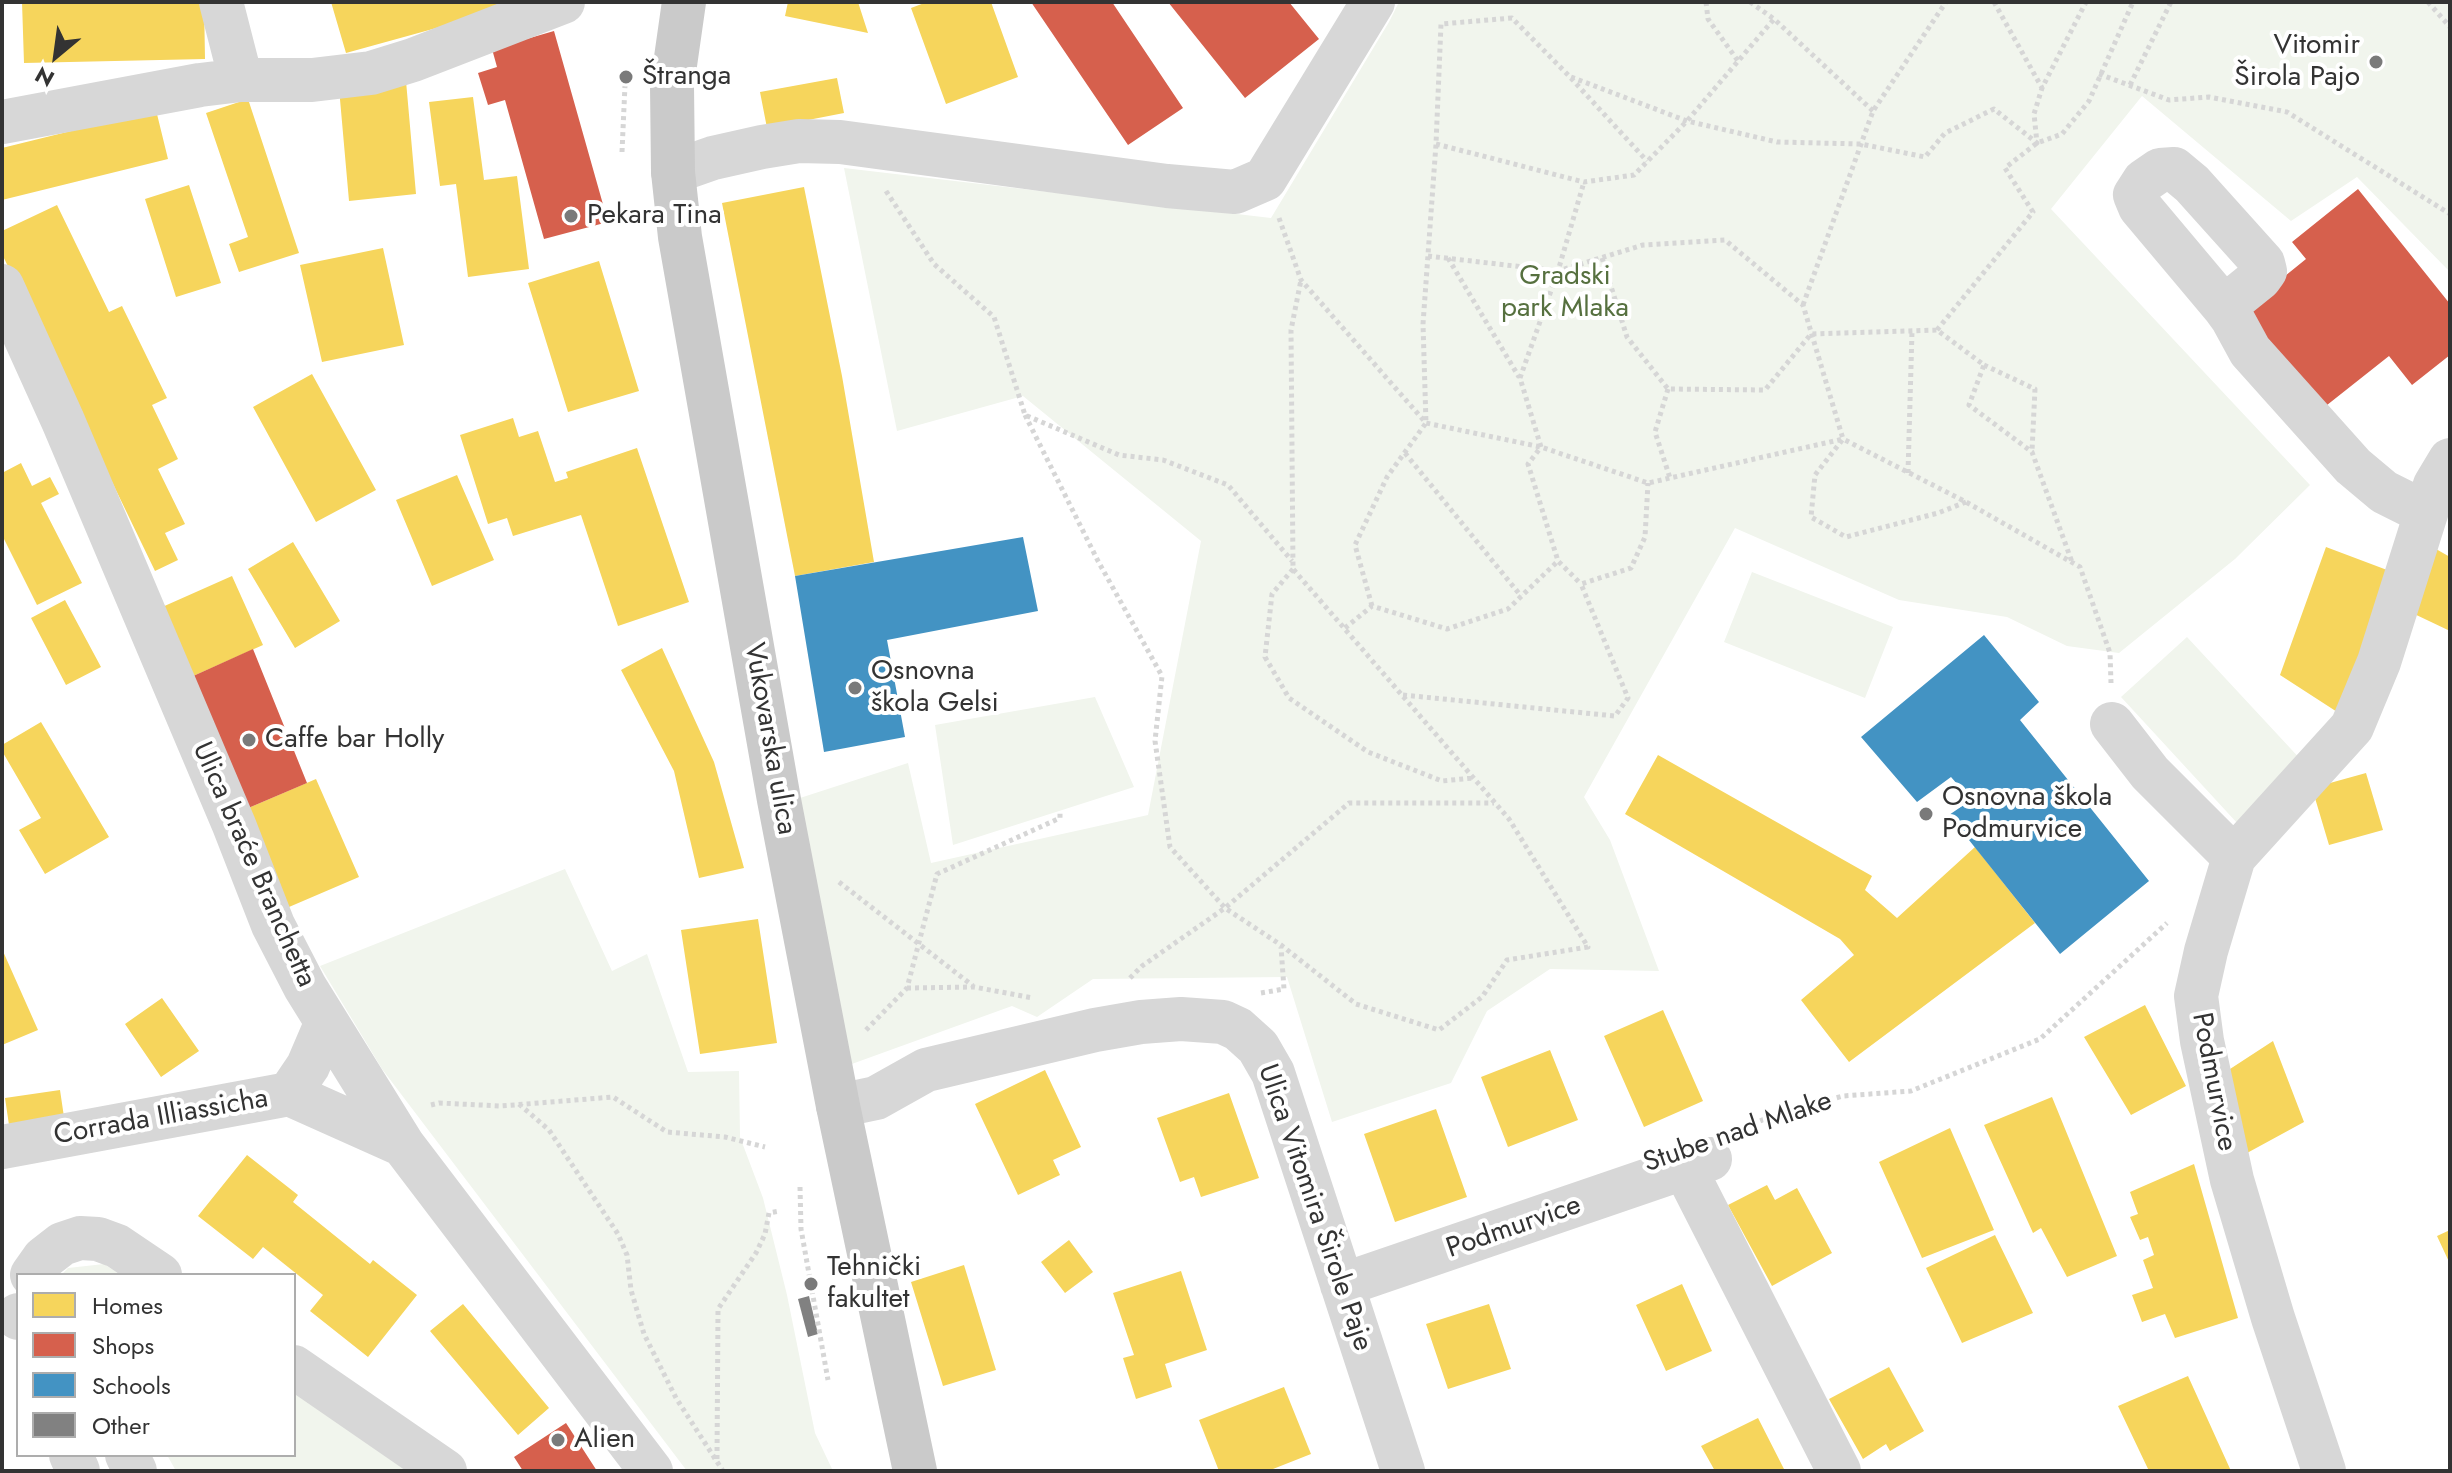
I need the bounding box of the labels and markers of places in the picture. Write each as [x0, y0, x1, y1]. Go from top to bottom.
place label: Vitomir Širola Pajo [2234, 29, 2360, 95]
marker: Vitomir Širola Pajo [2367, 53, 2385, 71]
place label: Štranga [642, 60, 731, 94]
marker: Štranga [617, 68, 635, 86]
place label: Pekara Tina [587, 199, 722, 233]
marker: Pekara Tina [562, 207, 580, 225]
place label: Osnovna škola Gelsi [871, 655, 999, 721]
marker: Osnovna škola Gelsi [846, 679, 864, 697]
place label: Caffe bar Holly [265, 723, 444, 757]
marker: Caffe bar Holly [240, 731, 258, 749]
place label: Osnovna škola Podmurvice [1942, 781, 2112, 847]
marker: Osnovna škola Podmurvice [1917, 805, 1935, 823]
place label: Tehnički fakultet [827, 1251, 921, 1317]
marker: Tehnički fakultet [802, 1275, 820, 1293]
place label: Alien [574, 1423, 635, 1457]
marker: Alien [549, 1431, 567, 1449]

